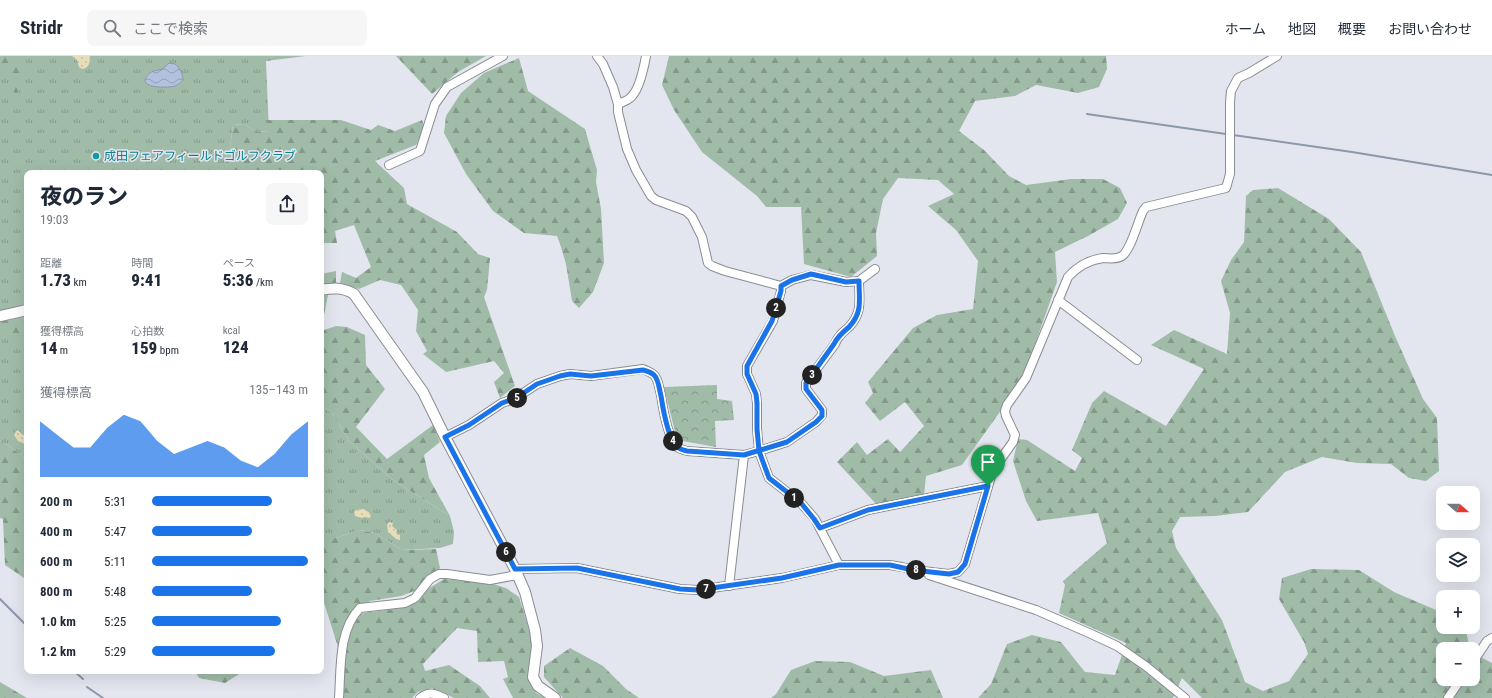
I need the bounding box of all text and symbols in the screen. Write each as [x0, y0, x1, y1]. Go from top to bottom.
search box [87, 10, 367, 46]
text: Stridr [20, 16, 63, 39]
icon: search [101, 17, 123, 39]
text: ここで検索 [133, 20, 208, 38]
text: ホーム [1224, 21, 1266, 37]
text: 地図 [1288, 21, 1316, 37]
text: 概要 [1338, 21, 1366, 37]
text: お問い合わせ [1388, 21, 1472, 37]
place label: 成田フェアフィールドゴルフクラブ [104, 149, 296, 163]
marker: 成田フェアフィールドゴルフクラブ [91, 151, 101, 161]
button: share [266, 183, 308, 225]
text: 夜のラン [40, 184, 128, 209]
text: 19:03 [40, 212, 69, 227]
text: 距離 [40, 257, 62, 270]
text: 時間 [131, 257, 153, 270]
text: ペース [223, 257, 255, 270]
text: 1.73 [40, 270, 71, 290]
text: 9:41 [131, 270, 162, 290]
text: 5:36 [223, 270, 253, 290]
text: km [71, 276, 87, 289]
text: /km [253, 276, 273, 289]
pin: 2 [766, 298, 786, 318]
text: 2 [773, 301, 779, 314]
text: kcal [223, 324, 240, 337]
text: 獲得標高 [40, 325, 84, 338]
text: 心拍数 [131, 325, 164, 338]
text: 124 [223, 337, 249, 357]
text: 14 [40, 338, 57, 358]
text: 159 [131, 338, 157, 358]
text: m [57, 344, 68, 357]
text: bpm [157, 344, 179, 357]
pin: 3 [802, 365, 822, 385]
text: 3 [809, 368, 815, 381]
text: 135–143 m [249, 382, 308, 397]
text: 獲得標高 [40, 385, 92, 400]
pin: 5 [507, 388, 527, 408]
text: 5 [514, 391, 520, 404]
pin: 4 [663, 431, 683, 451]
text: 4 [670, 434, 676, 447]
pin [971, 445, 1005, 486]
icon: arrive [977, 451, 999, 473]
north arrow [1436, 486, 1480, 530]
map controls [1436, 486, 1480, 686]
pin: 1 [784, 488, 804, 508]
text: 1 [791, 491, 797, 504]
text: 200 m [40, 494, 72, 509]
text: 5:31 [104, 494, 126, 509]
text: 400 m [40, 524, 72, 539]
text: 5:47 [104, 524, 126, 539]
button: layers [1436, 538, 1480, 582]
pin: 6 [496, 542, 516, 562]
text: 6 [503, 545, 509, 558]
text: 600 m [40, 554, 72, 569]
text: 5:11 [104, 554, 126, 569]
pin: 8 [906, 560, 926, 580]
text: 8 [913, 563, 919, 576]
pin: 7 [696, 579, 716, 599]
text: 7 [703, 582, 709, 595]
text: 800 m [40, 584, 72, 599]
text: 5:48 [104, 584, 126, 599]
button: + [1436, 590, 1480, 634]
text: 1.0 km [40, 614, 76, 629]
text: 5:25 [104, 614, 126, 629]
button: − [1436, 642, 1480, 686]
text: 1.2 km [40, 644, 76, 659]
text: 5:29 [104, 644, 126, 659]

